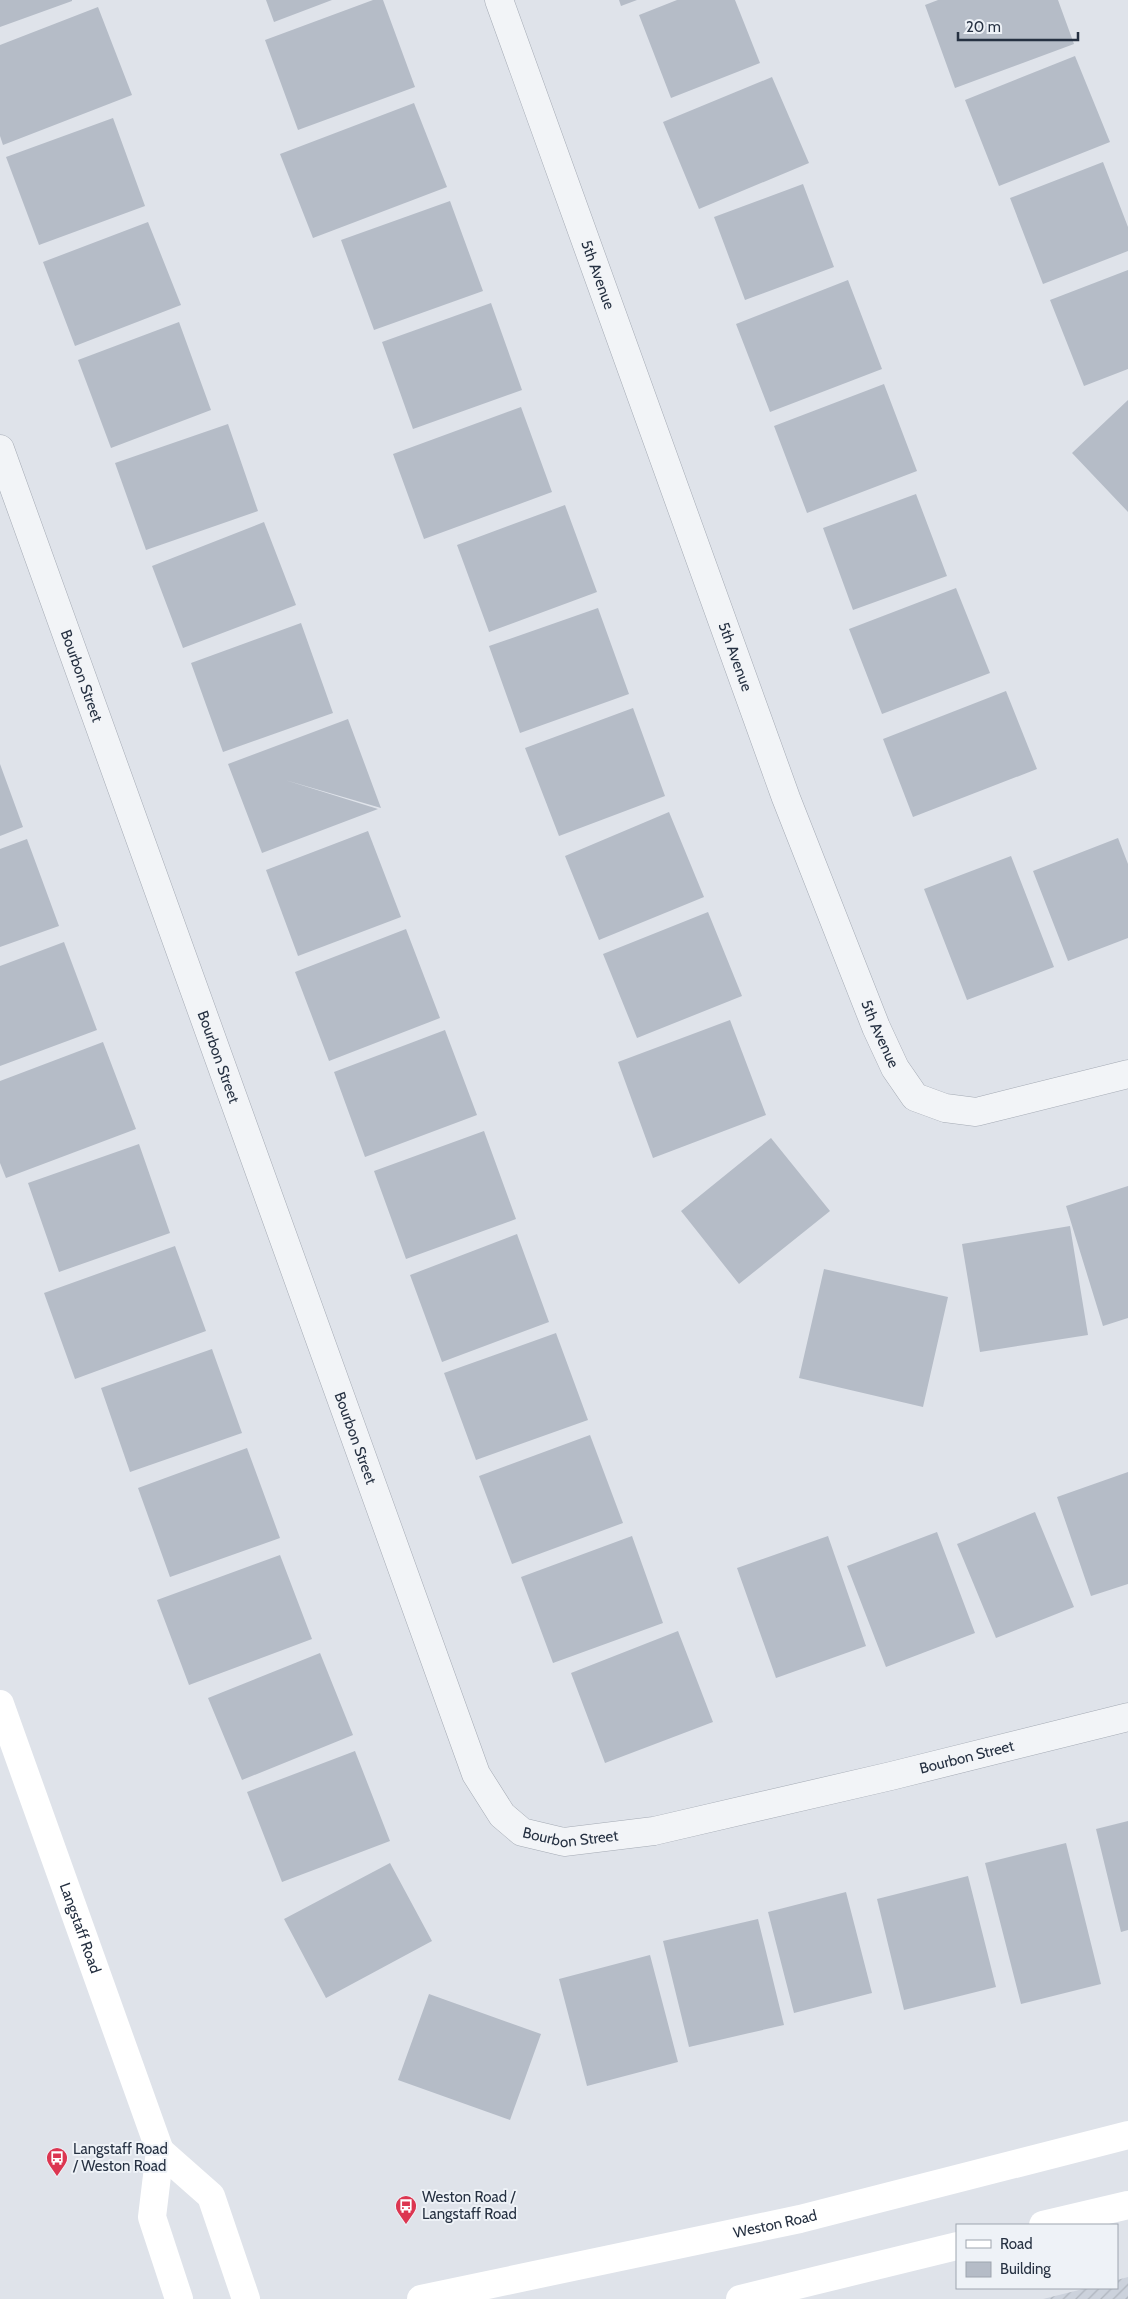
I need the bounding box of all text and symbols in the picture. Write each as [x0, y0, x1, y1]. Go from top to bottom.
scale bar [958, 10, 1078, 42]
text: 20 m [966, 18, 1001, 36]
street label: 5th Avenue [577, 238, 619, 312]
street label: 5th Avenue [715, 620, 756, 694]
street label: Bourbon Street [57, 627, 106, 724]
street label: 5th Avenue [857, 997, 903, 1071]
street label: Bourbon Street [194, 1008, 243, 1106]
street label: Bourbon Street [331, 1390, 380, 1487]
street label: Bourbon Street [918, 1737, 1016, 1778]
street label: Bourbon Street [521, 1823, 619, 1851]
street label: Langstaff Road [56, 1880, 105, 1976]
place label: Langstaff Road / Weston Road [72, 2140, 168, 2175]
bus stop icon: Langstaff Road / Weston Road [45, 2146, 69, 2177]
place label: Weston Road / Langstaff Road [422, 2188, 517, 2223]
bus stop icon: Weston Road / Langstaff Road [394, 2194, 418, 2225]
street label: Weston Road [732, 2206, 819, 2242]
legend [956, 2224, 1118, 2289]
text: Road [1000, 2235, 1033, 2253]
text: Building [1000, 2260, 1051, 2278]

